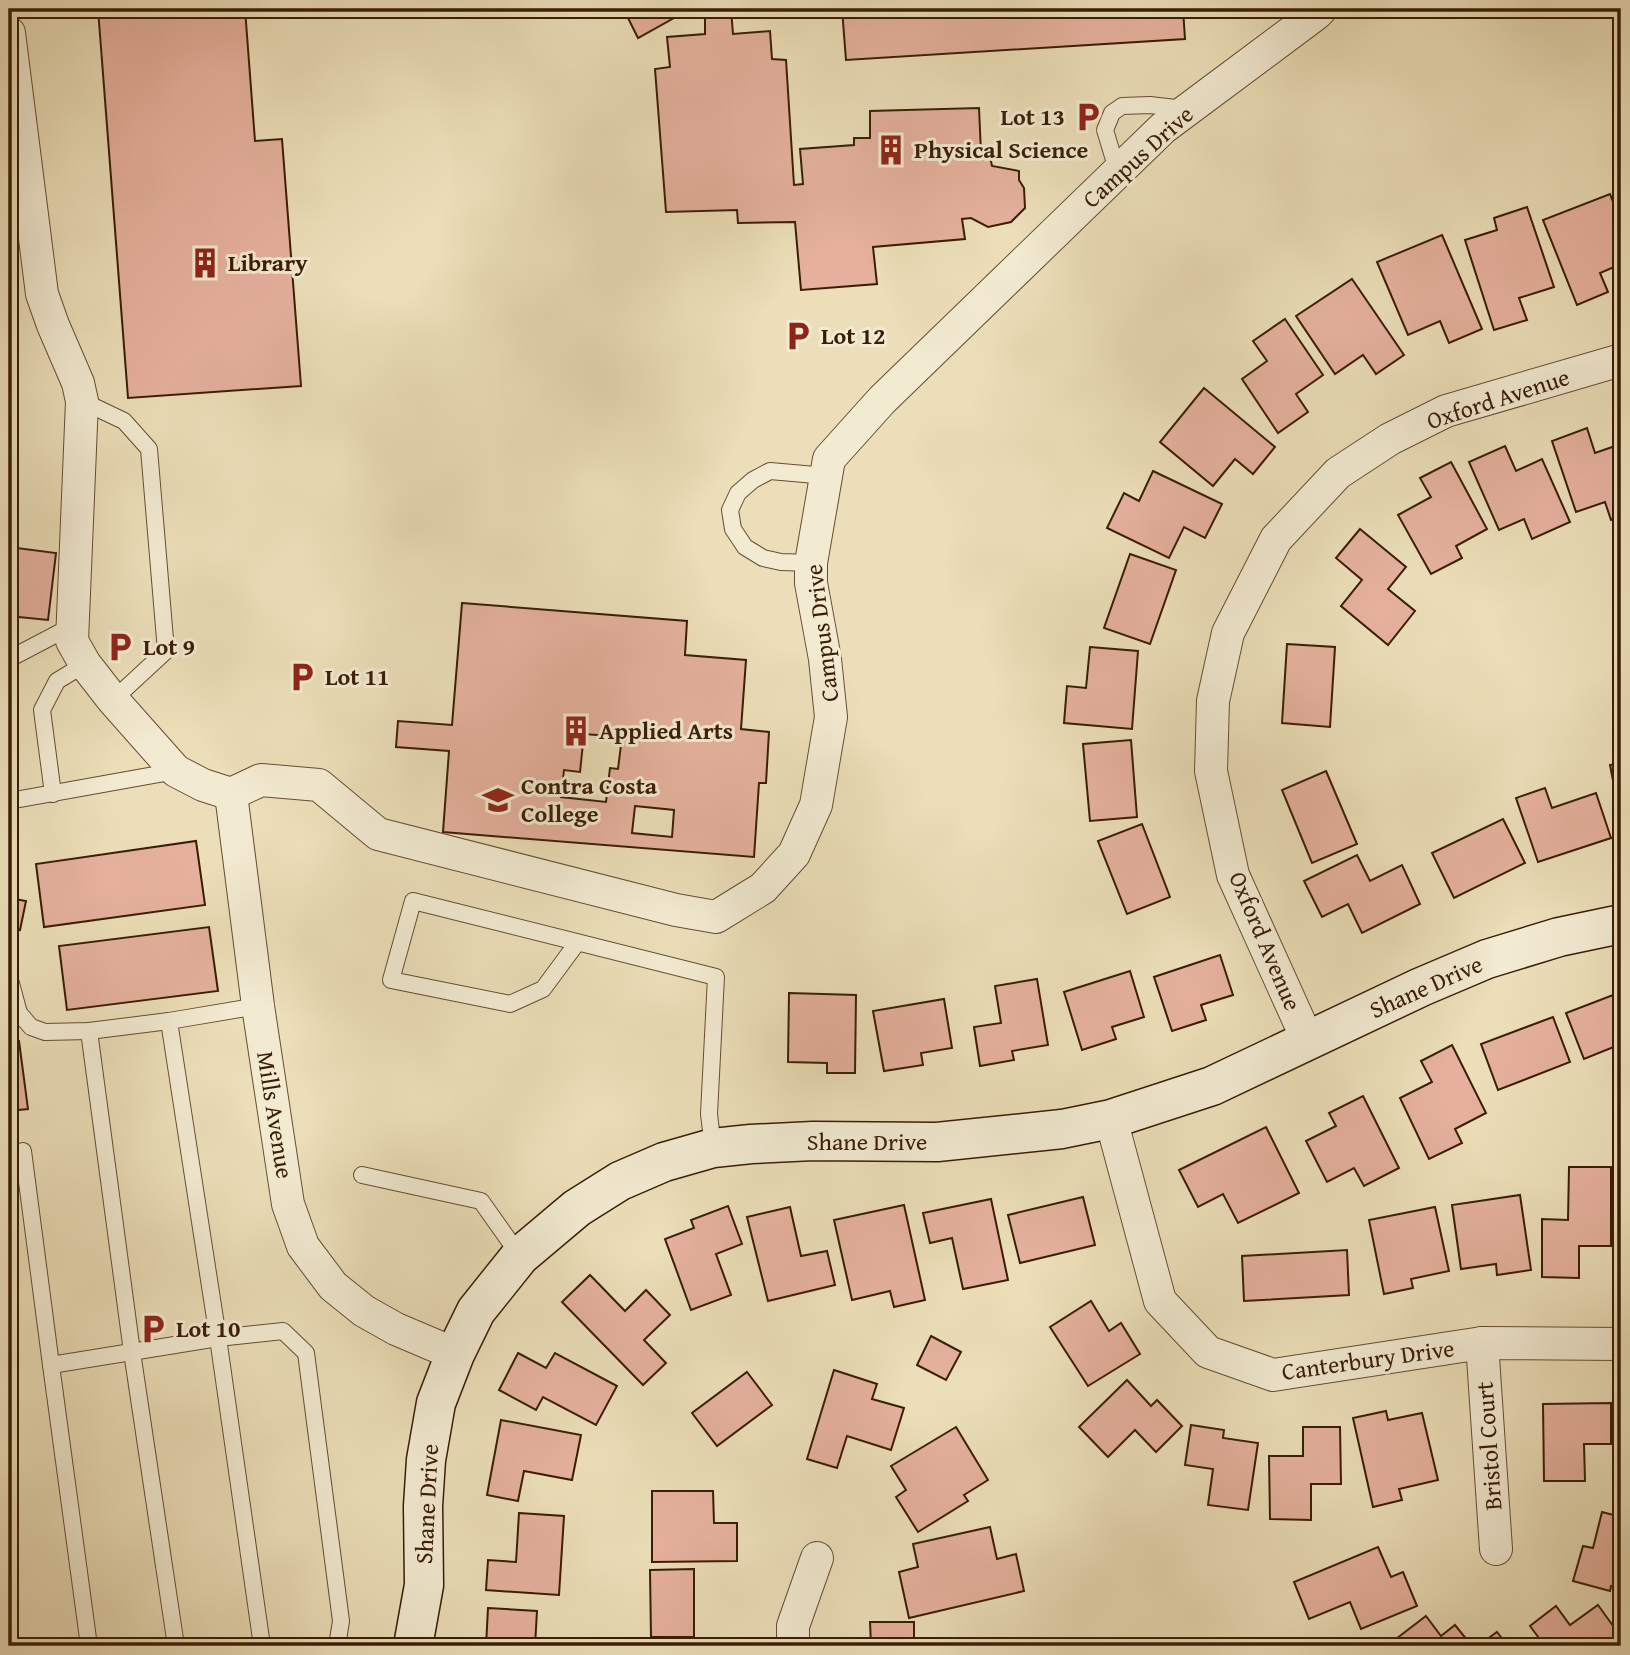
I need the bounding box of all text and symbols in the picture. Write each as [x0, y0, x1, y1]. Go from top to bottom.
street label: Campus Drive [1074, 97, 1201, 216]
place label: Lot 13 [1001, 99, 1065, 134]
parking icon: Lot 13 [1071, 100, 1105, 134]
place label: Physical Science [914, 132, 1088, 167]
building icon: Physical Science [874, 133, 908, 167]
place label: Library [228, 245, 308, 280]
building icon: Library [188, 246, 222, 280]
place label: Lot 12 [821, 318, 886, 353]
parking icon: Lot 12 [781, 319, 815, 353]
street label: Oxford Avenue [1422, 359, 1574, 438]
street label: Campus Drive [796, 562, 847, 704]
place label: Lot 9 [143, 629, 195, 664]
parking icon: Lot 9 [103, 630, 137, 664]
place label: Lot 11 [325, 659, 390, 694]
parking icon: Lot 11 [285, 660, 319, 694]
place label: Applied Arts [599, 713, 733, 748]
building icon: Applied Arts [559, 714, 593, 748]
place label: Contra Costa College [521, 768, 658, 831]
school or university icon: Contra Costa College [481, 783, 515, 817]
street label: Oxford Avenue [1220, 866, 1311, 1016]
street label: Shane Drive [1364, 946, 1488, 1027]
street label: Mills Avenue [248, 1049, 303, 1181]
street label: Shane Drive [807, 1124, 927, 1159]
place label: Lot 10 [176, 1311, 241, 1346]
parking icon: Lot 10 [136, 1312, 170, 1346]
street label: Canterbury Drive [1279, 1330, 1456, 1389]
street label: Bristol Court [1467, 1380, 1510, 1512]
street label: Shane Drive [406, 1443, 447, 1565]

